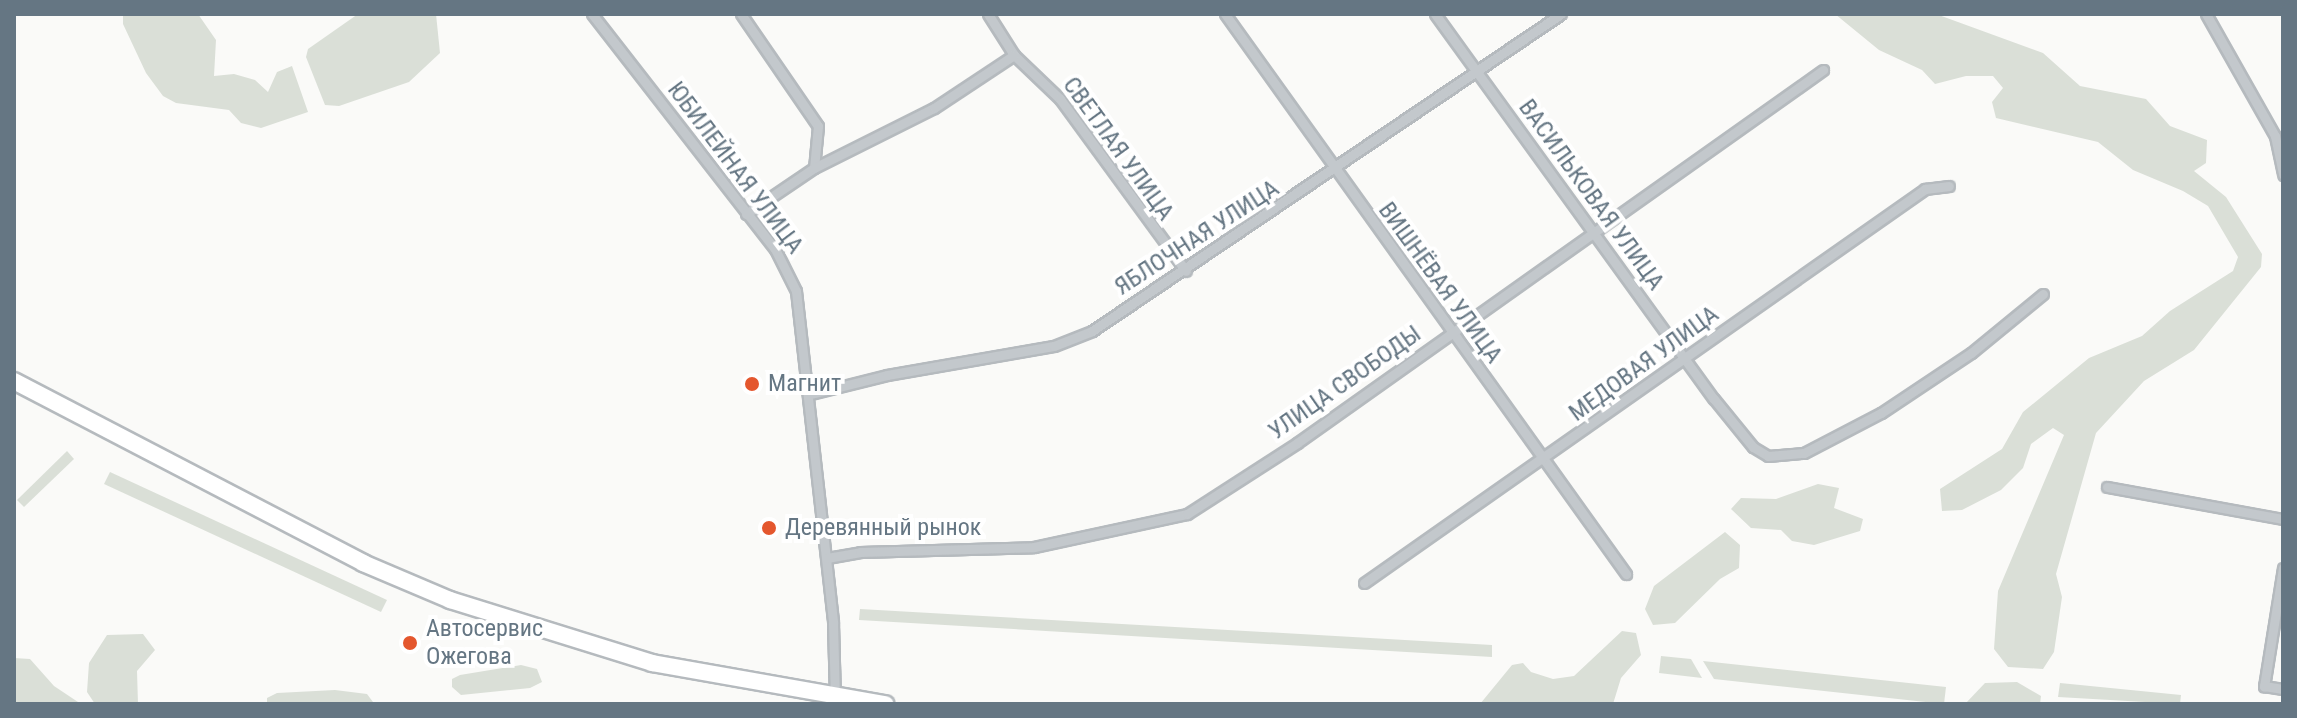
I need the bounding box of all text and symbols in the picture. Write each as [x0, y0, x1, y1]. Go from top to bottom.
street label: СВЕТЛАЯ УЛИЦА [1056, 72, 1180, 226]
street label: ЮБИЛЕЙНАЯ УЛИЦА [661, 76, 809, 260]
street label: ВАСИЛЬКОВАЯ УЛИЦА [1512, 94, 1670, 296]
street label: ЯБЛОЧНАЯ УЛИЦА [1110, 174, 1284, 302]
street label: ВИШНЁВАЯ УЛИЦА [1372, 197, 1508, 369]
street label: МЕДОВАЯ УЛИЦА [1564, 300, 1724, 428]
street label: УЛИЦА СВОБОДЫ [1263, 320, 1427, 446]
place label: Магнит [768, 370, 841, 398]
marker: Магнит [743, 375, 761, 393]
place label: Деревянный рынок [785, 514, 981, 542]
marker: Деревянный рынок [760, 519, 778, 537]
place label: Автосервис Ожегова [426, 615, 543, 671]
marker: Автосервис Ожегова [401, 634, 419, 652]

